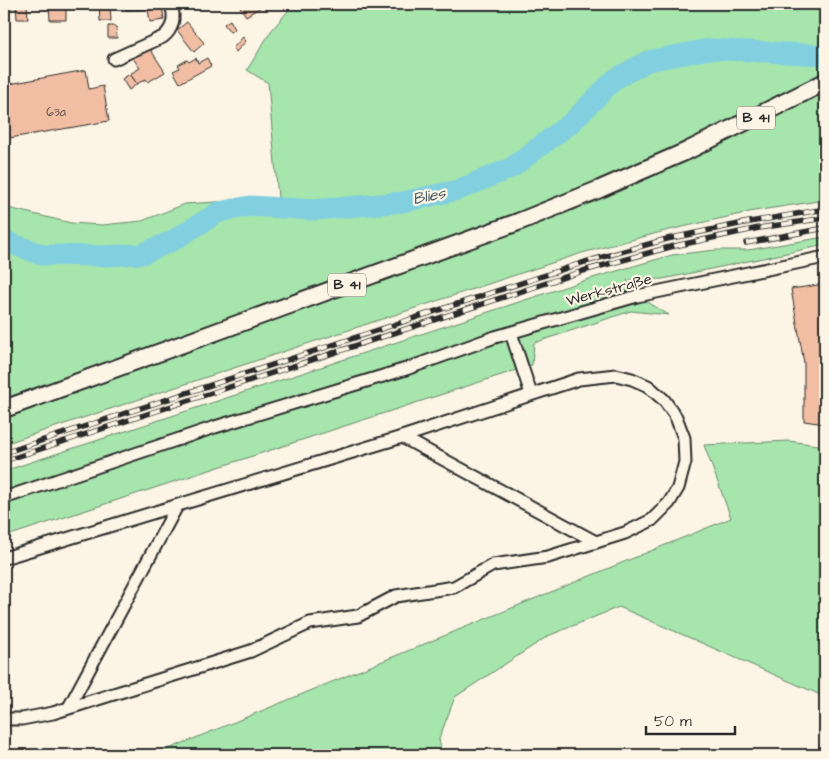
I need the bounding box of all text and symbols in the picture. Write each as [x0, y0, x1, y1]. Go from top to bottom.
house number: 63a [46, 104, 66, 121]
road number: B 41 [737, 106, 775, 130]
water label: Blies [411, 182, 448, 210]
street label: Werkstraße [564, 268, 654, 312]
road number: B 41 [328, 274, 366, 296]
scale bar [646, 704, 735, 736]
text: 50 m [654, 711, 692, 732]

